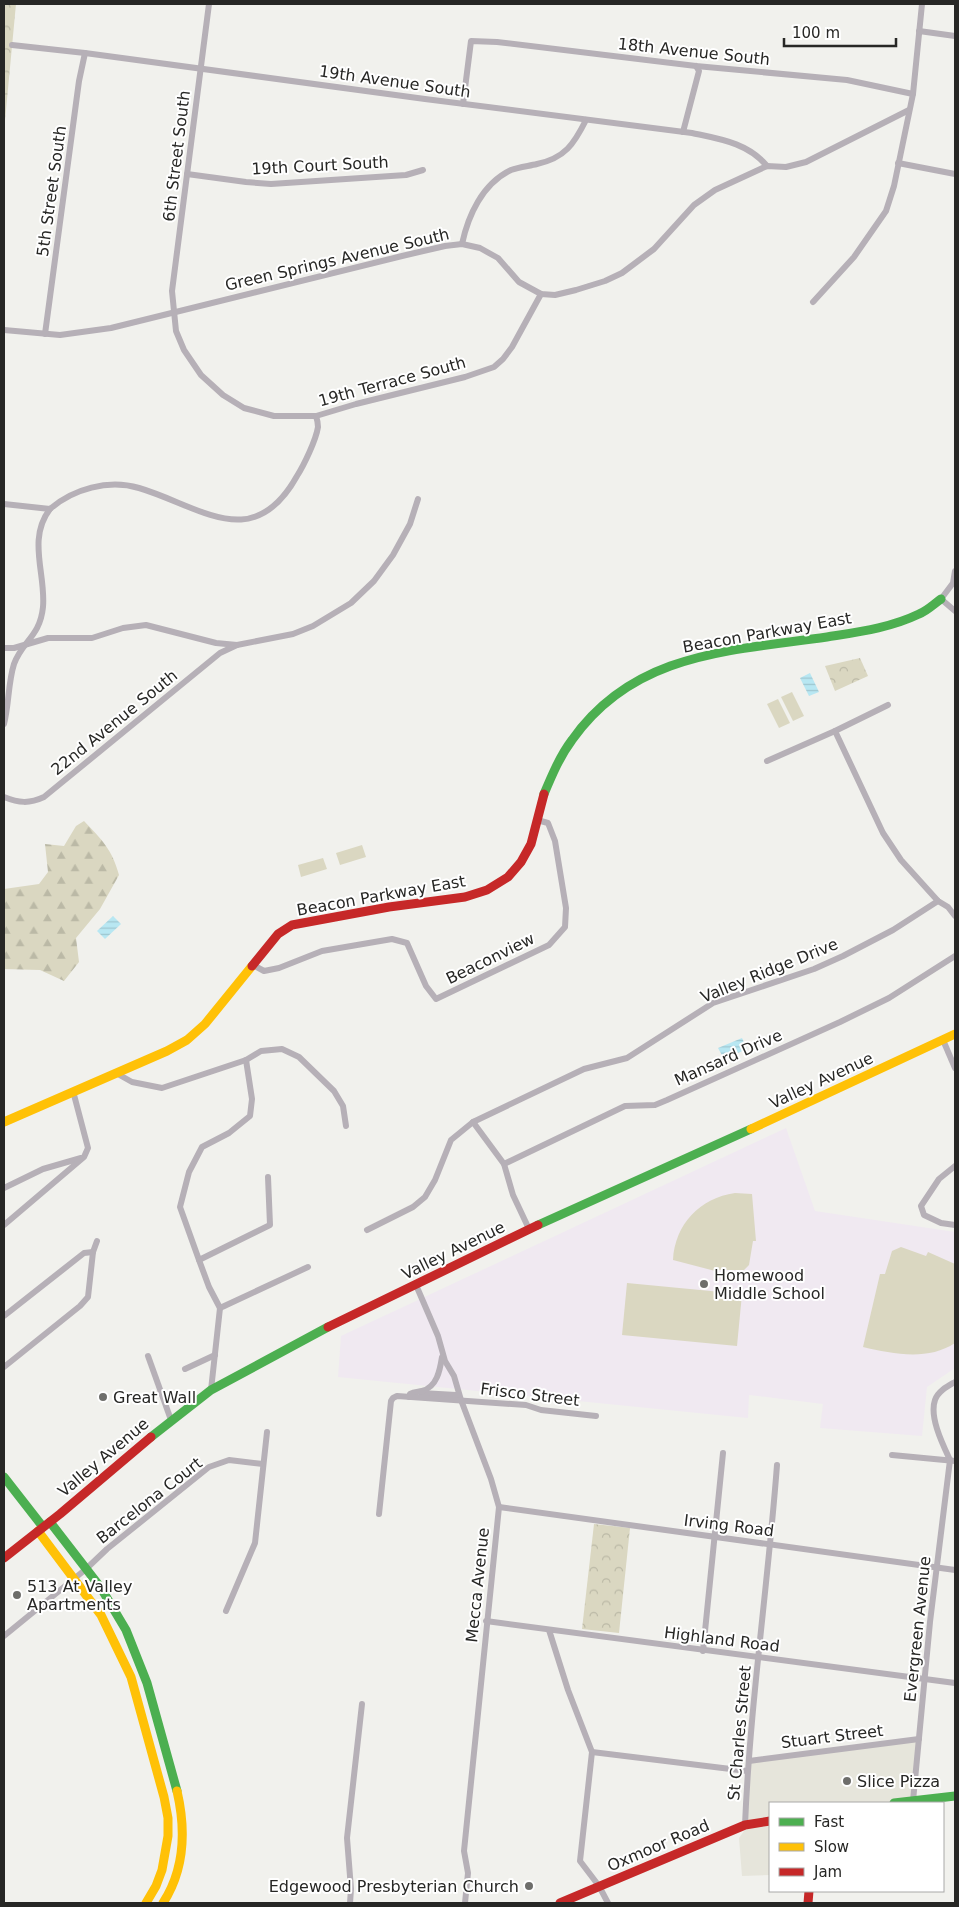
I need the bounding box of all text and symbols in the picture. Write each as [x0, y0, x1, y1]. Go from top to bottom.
scale bar [784, 15, 896, 47]
text: 100 m [792, 24, 840, 42]
street label: 18th Avenue South [617, 34, 771, 69]
street label: 19th Avenue South [318, 61, 472, 102]
street label: 6th Street South [159, 89, 194, 223]
street label: 5th Street South [33, 124, 70, 258]
street label: 19th Court South [251, 152, 389, 179]
street label: Green Springs Avenue South [223, 224, 451, 295]
street label: 19th Terrace South [316, 353, 468, 410]
street label: Beacon Parkway East [681, 608, 853, 657]
street label: 22nd Avenue South [47, 666, 181, 779]
street label: Beacon Parkway East [295, 871, 467, 920]
street label: Beaconview [443, 929, 538, 988]
street label: Valley Ridge Drive [698, 934, 841, 1007]
street label: Mansard Drive [671, 1025, 785, 1090]
street label: Valley Avenue [766, 1048, 876, 1113]
street label: Valley Avenue [399, 1217, 508, 1284]
place label: Homewood Middle School [714, 1266, 825, 1303]
marker: Homewood Middle School [698, 1278, 710, 1290]
street label: Frisco Street [479, 1379, 581, 1410]
place label: Great Wall [113, 1388, 196, 1407]
marker: Great Wall [97, 1391, 109, 1403]
street label: Valley Avenue [54, 1414, 152, 1501]
street label: Barcelona Court [93, 1453, 206, 1548]
street label: Irving Road [683, 1511, 775, 1540]
street label: Mecca Avenue [462, 1527, 493, 1644]
street label: Evergreen Avenue [900, 1555, 935, 1703]
place label: 513 At Valley Apartments [27, 1577, 132, 1614]
marker: 513 At Valley Apartments [11, 1589, 23, 1601]
street label: Highland Road [663, 1623, 781, 1656]
street label: St Charles Street [724, 1665, 755, 1801]
street label: Stuart Street [780, 1721, 884, 1752]
place label: Slice Pizza [857, 1772, 940, 1791]
marker: Slice Pizza [841, 1775, 853, 1787]
legend [769, 1802, 944, 1892]
text: Fast [814, 1813, 844, 1831]
street label: Oxmoor Road [604, 1815, 712, 1876]
text: Slow [814, 1838, 849, 1856]
text: Jam [813, 1863, 842, 1881]
place label: Edgewood Presbyterian Church [269, 1877, 519, 1896]
marker: Edgewood Presbyterian Church [523, 1880, 535, 1892]

